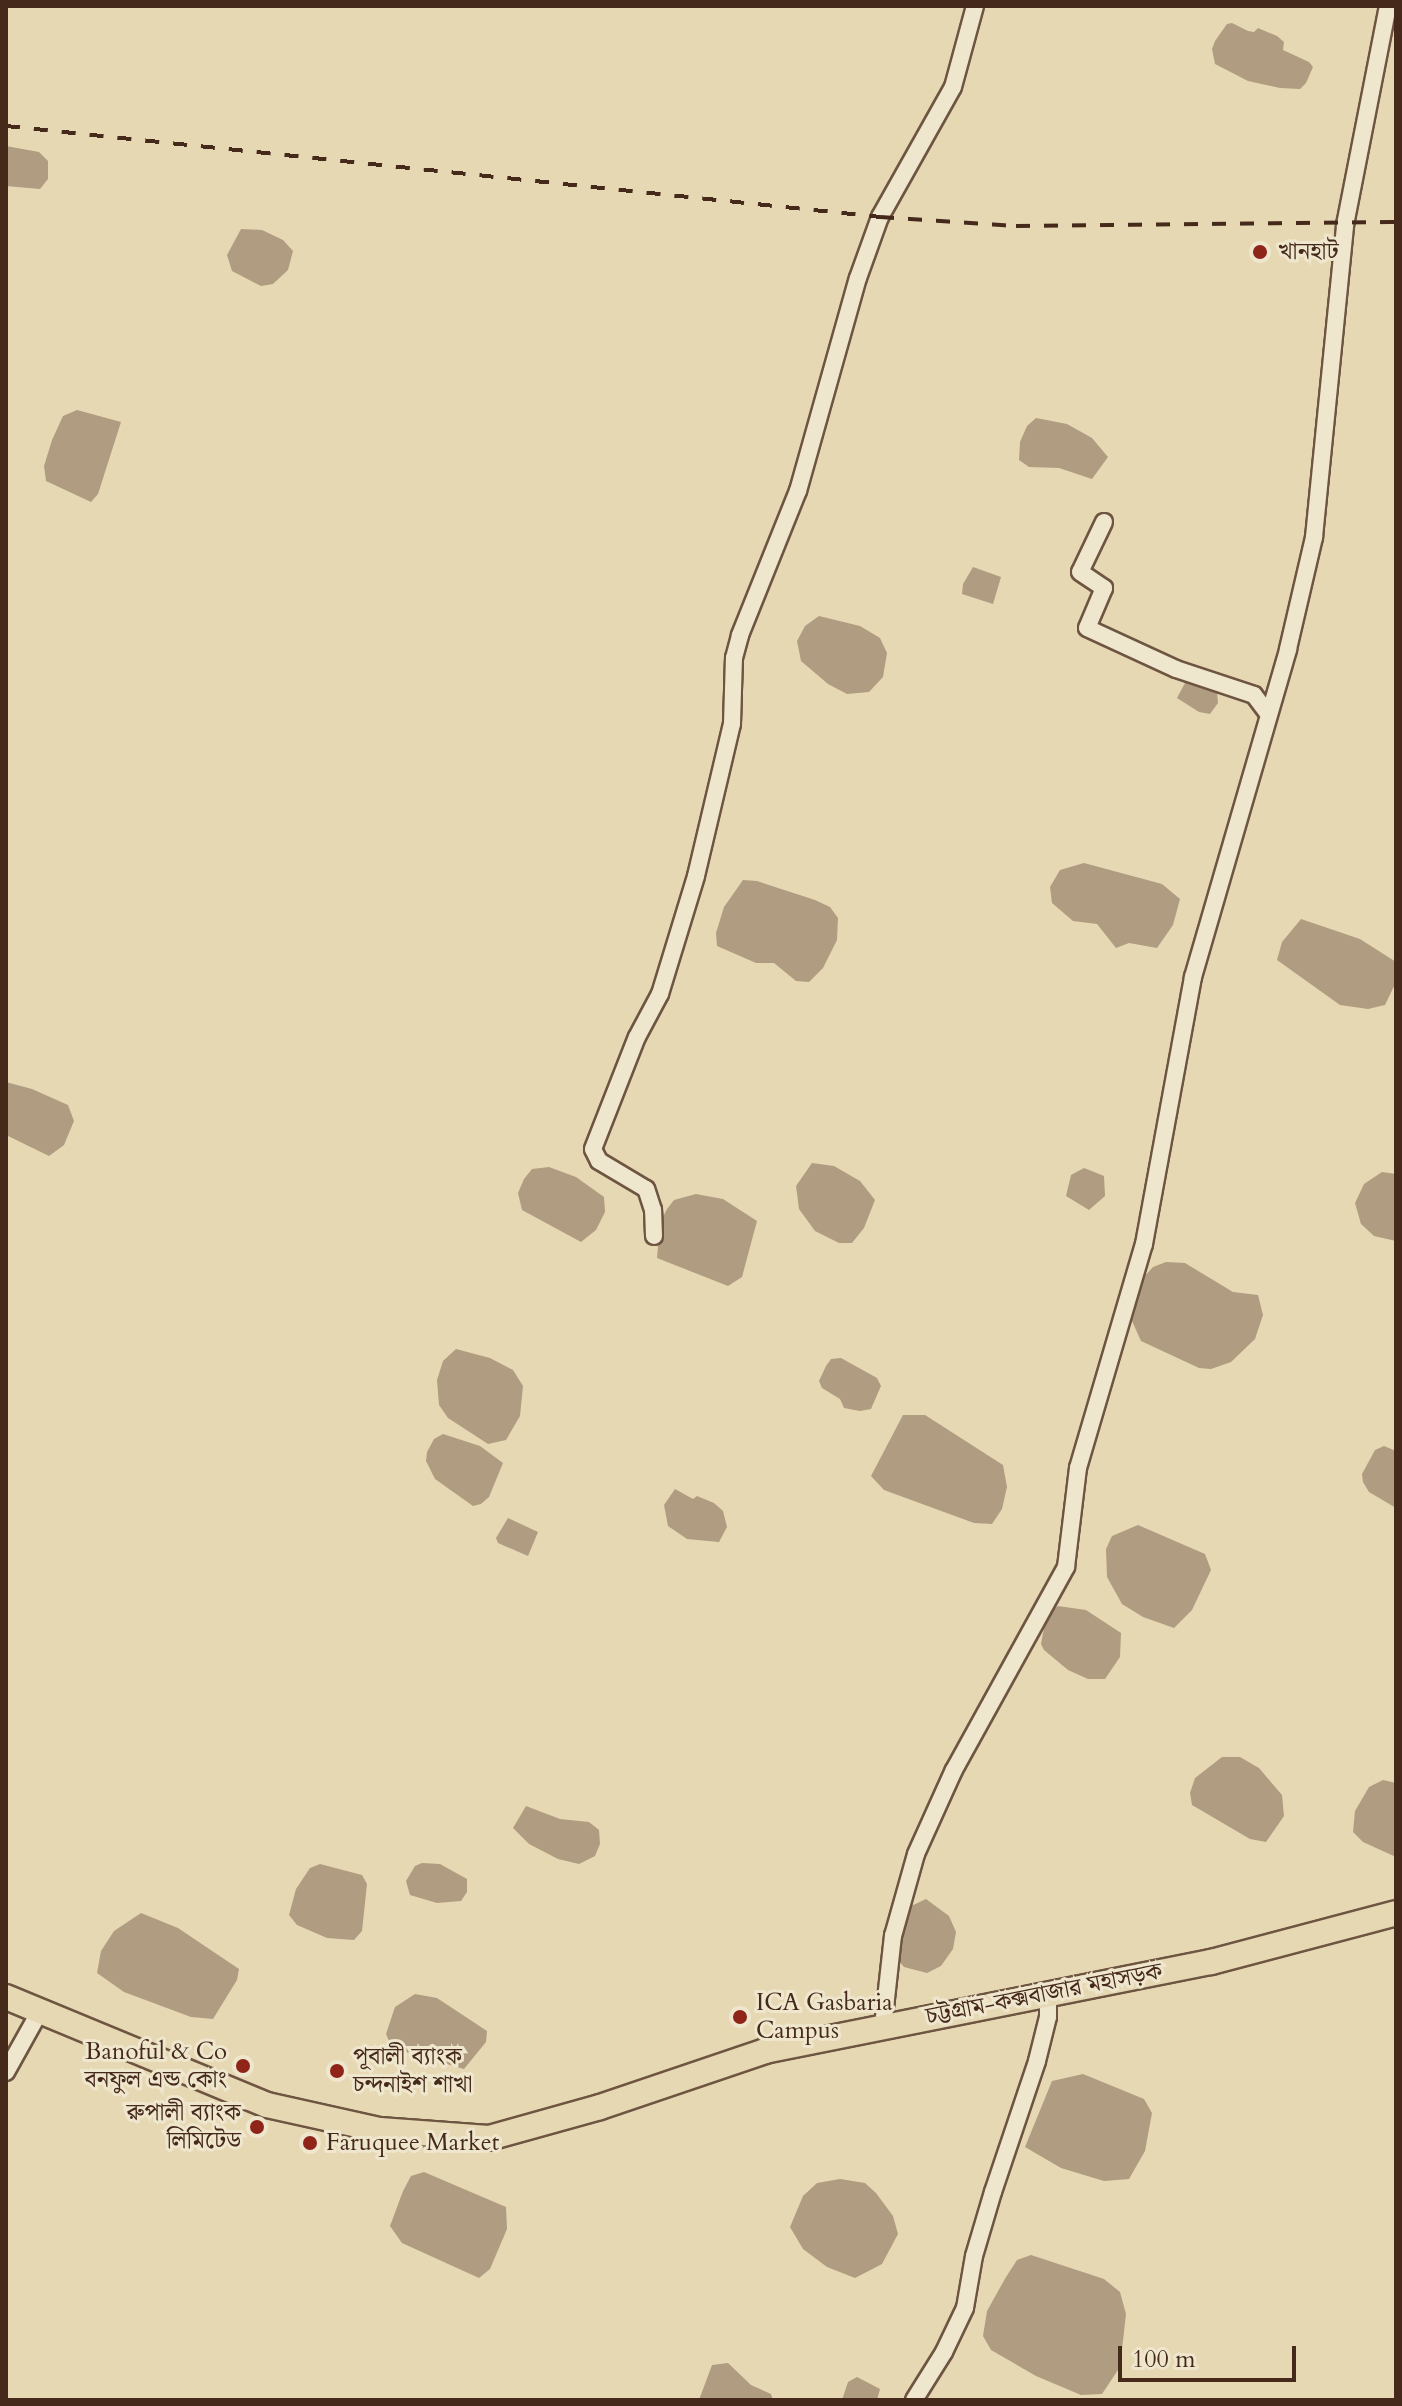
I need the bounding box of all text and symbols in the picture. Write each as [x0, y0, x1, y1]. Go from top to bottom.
place label: খানহাট [1278, 238, 1339, 266]
marker: খানহাট [1249, 241, 1271, 263]
street label: চট্টগ্রাম-কক্সবাজার মহাসড়ক [923, 1957, 1165, 2031]
place label: ICA Gasbaria Campus [756, 1989, 893, 2045]
marker: ICA Gasbaria Campus [731, 2008, 749, 2026]
place label: Banoful & Co বনফুল এন্ড কোং [85, 2038, 227, 2094]
place label: পূবালী ব্যাংক চন্দনাইশ শাখা [353, 2043, 472, 2099]
marker: Banoful & Co বনফুল এন্ড কোং [234, 2057, 252, 2075]
marker: পূবালী ব্যাংক চন্দনাইশ শাখা [328, 2062, 346, 2080]
place label: রুপালী ব্যাংক লিমিটেড [127, 2099, 241, 2155]
marker: রুপালী ব্যাংক লিমিটেড [248, 2118, 266, 2136]
place label: Faruquee Market [326, 2129, 499, 2157]
marker: Faruquee Market [301, 2134, 319, 2152]
scale bar [1122, 2330, 1300, 2380]
text: 100 m [1132, 2343, 1196, 2376]

